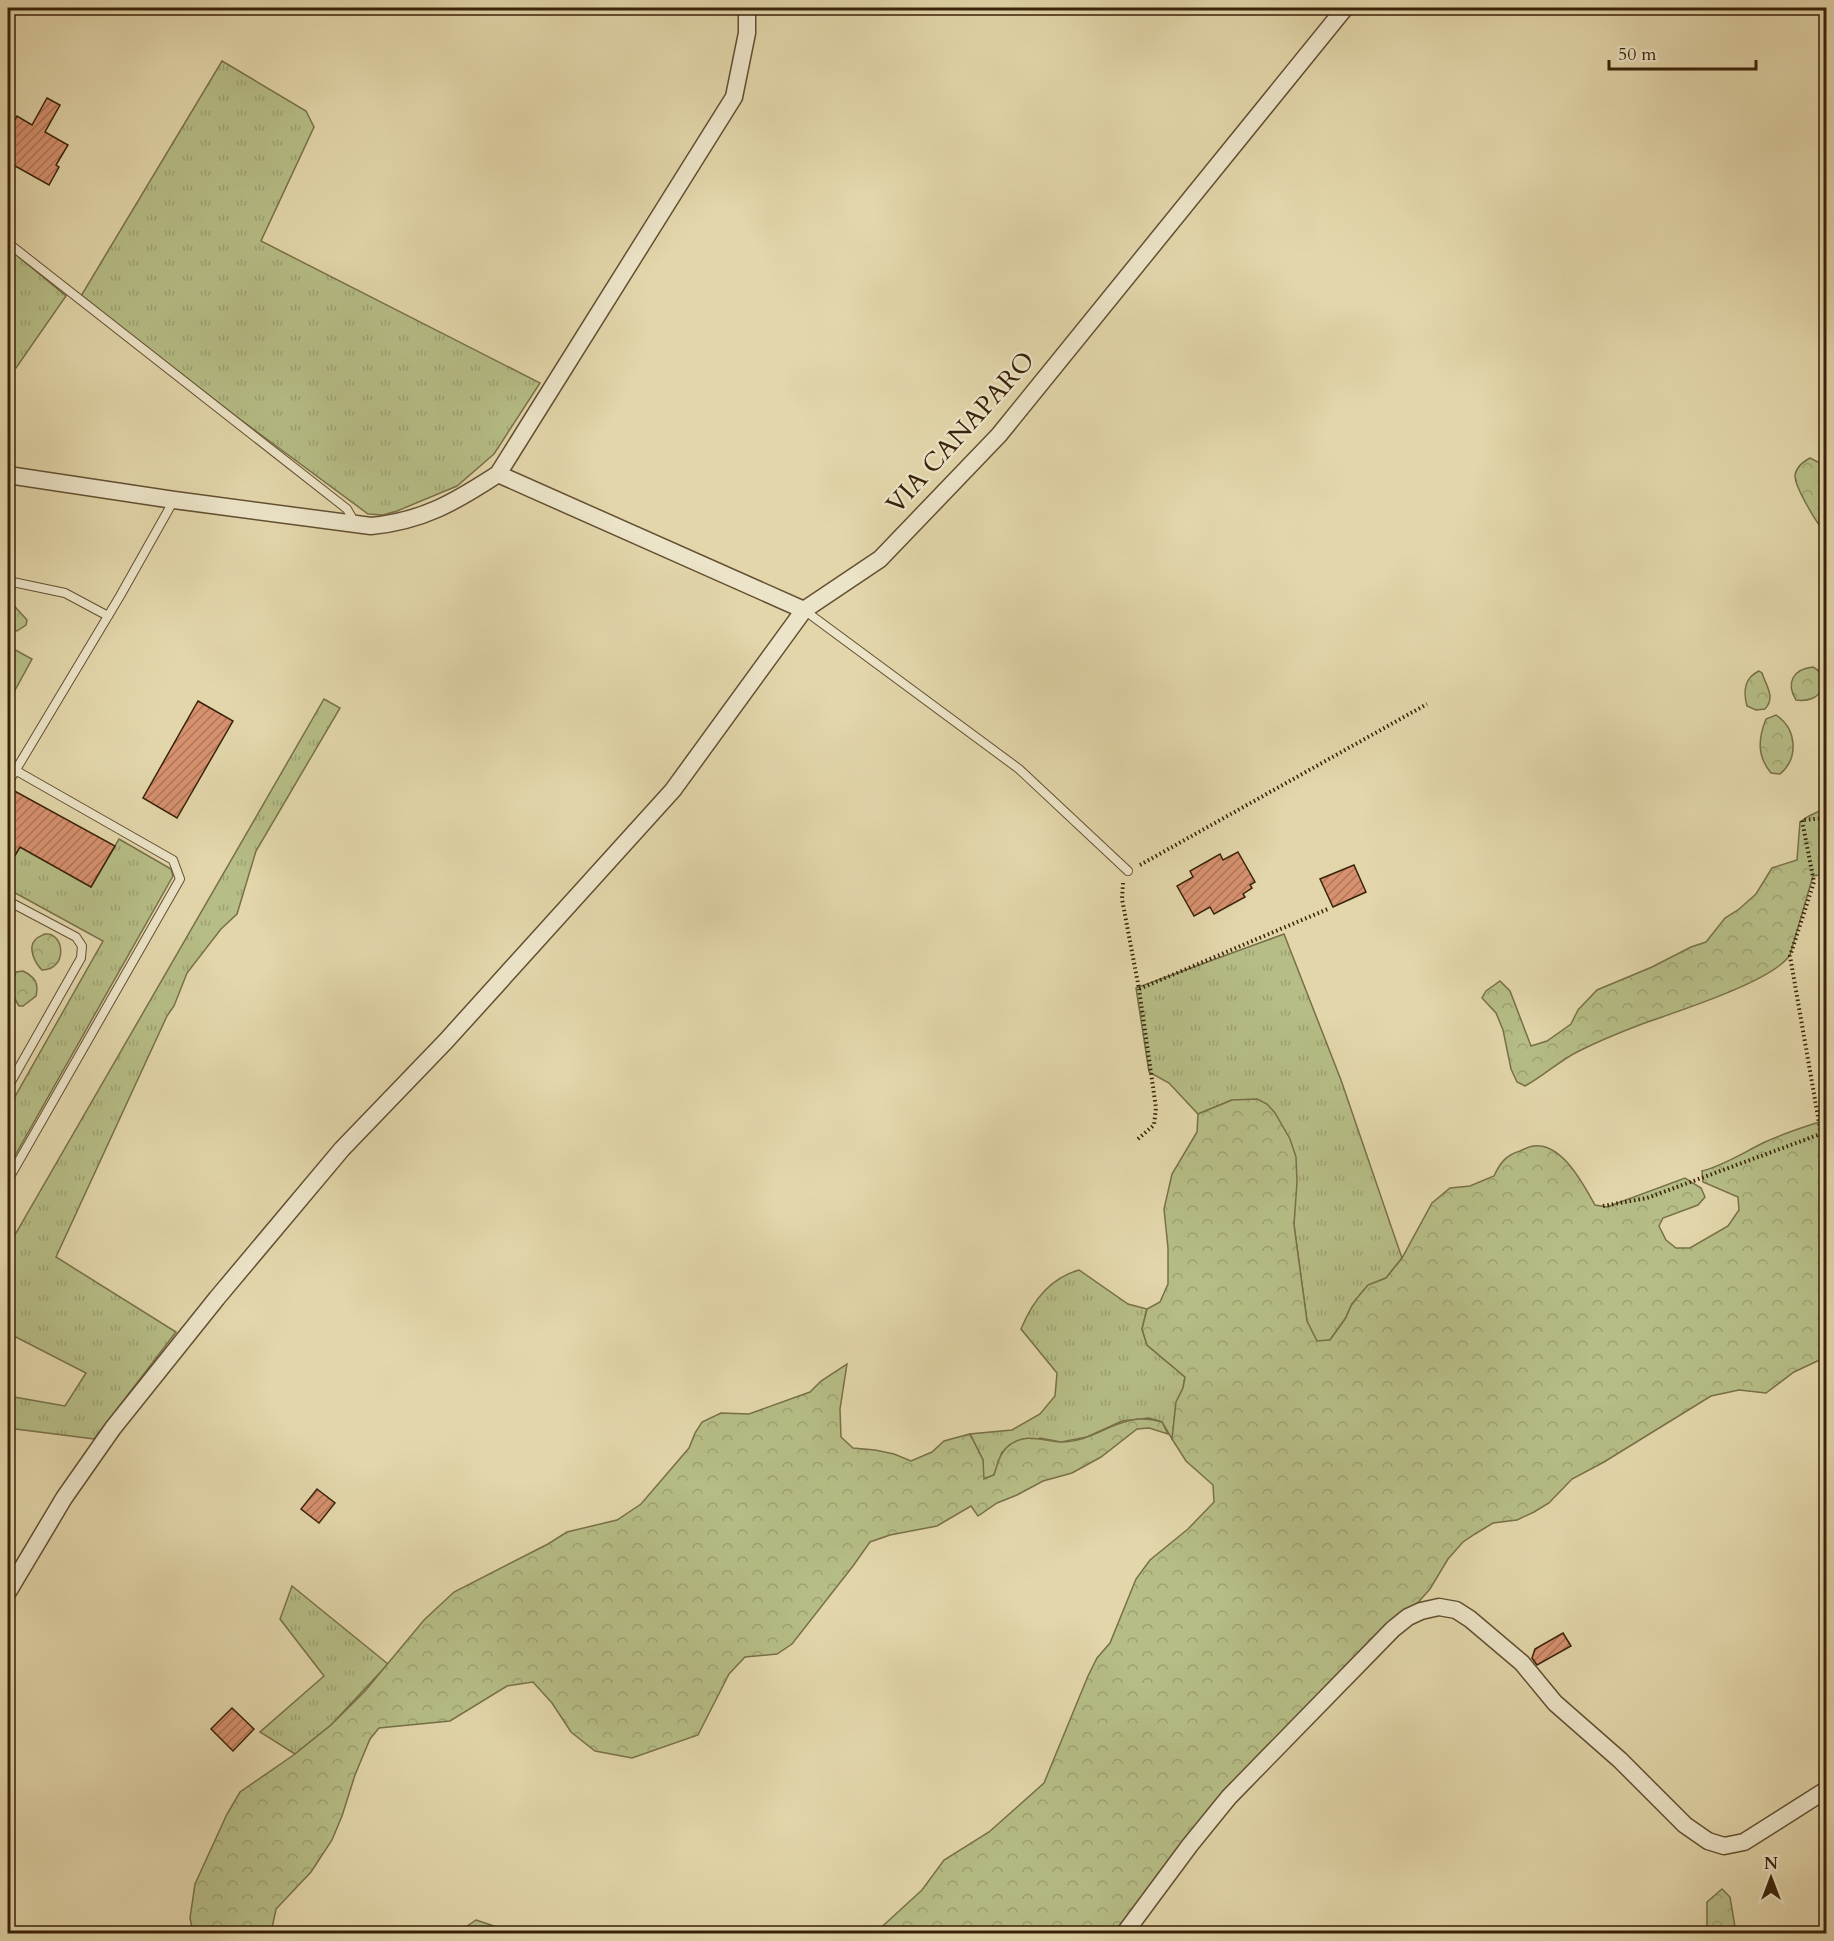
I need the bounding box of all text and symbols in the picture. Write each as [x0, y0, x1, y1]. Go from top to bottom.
scale bar [1609, 33, 1756, 71]
text: 50 m [1618, 42, 1657, 67]
street label: VIA CANAPARO [878, 344, 1043, 521]
north arrow [1741, 1848, 1801, 1908]
text: N [1764, 1853, 1778, 1875]

